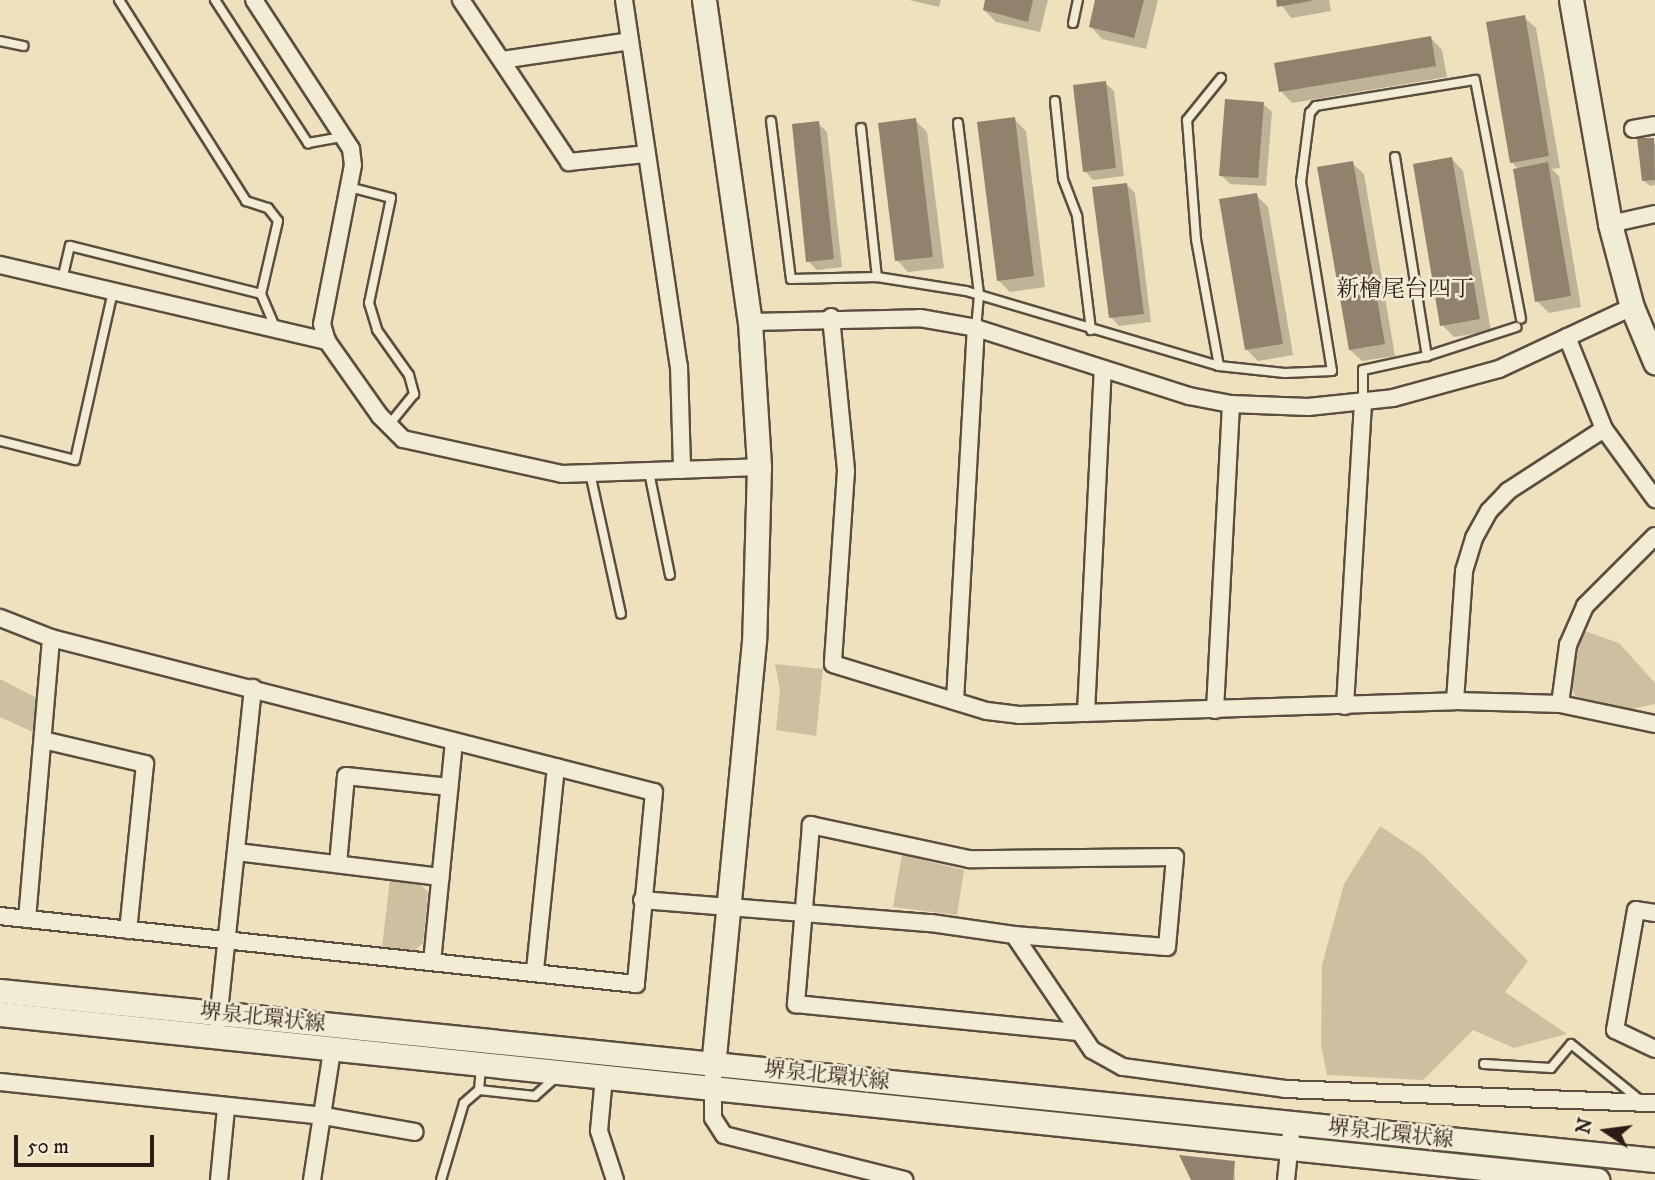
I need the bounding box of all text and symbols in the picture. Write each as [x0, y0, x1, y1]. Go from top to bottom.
district label: 新檜尾台四丁 [1336, 276, 1474, 304]
street label: 堺泉北環状線 [199, 999, 327, 1037]
street label: 堺泉北環状線 [763, 1057, 891, 1095]
north arrow [1571, 1096, 1641, 1166]
street label: 堺泉北環状線 [1327, 1115, 1455, 1153]
text: N [1572, 1116, 1598, 1136]
scale bar [18, 1120, 158, 1164]
text: 50 m [27, 1134, 69, 1160]

